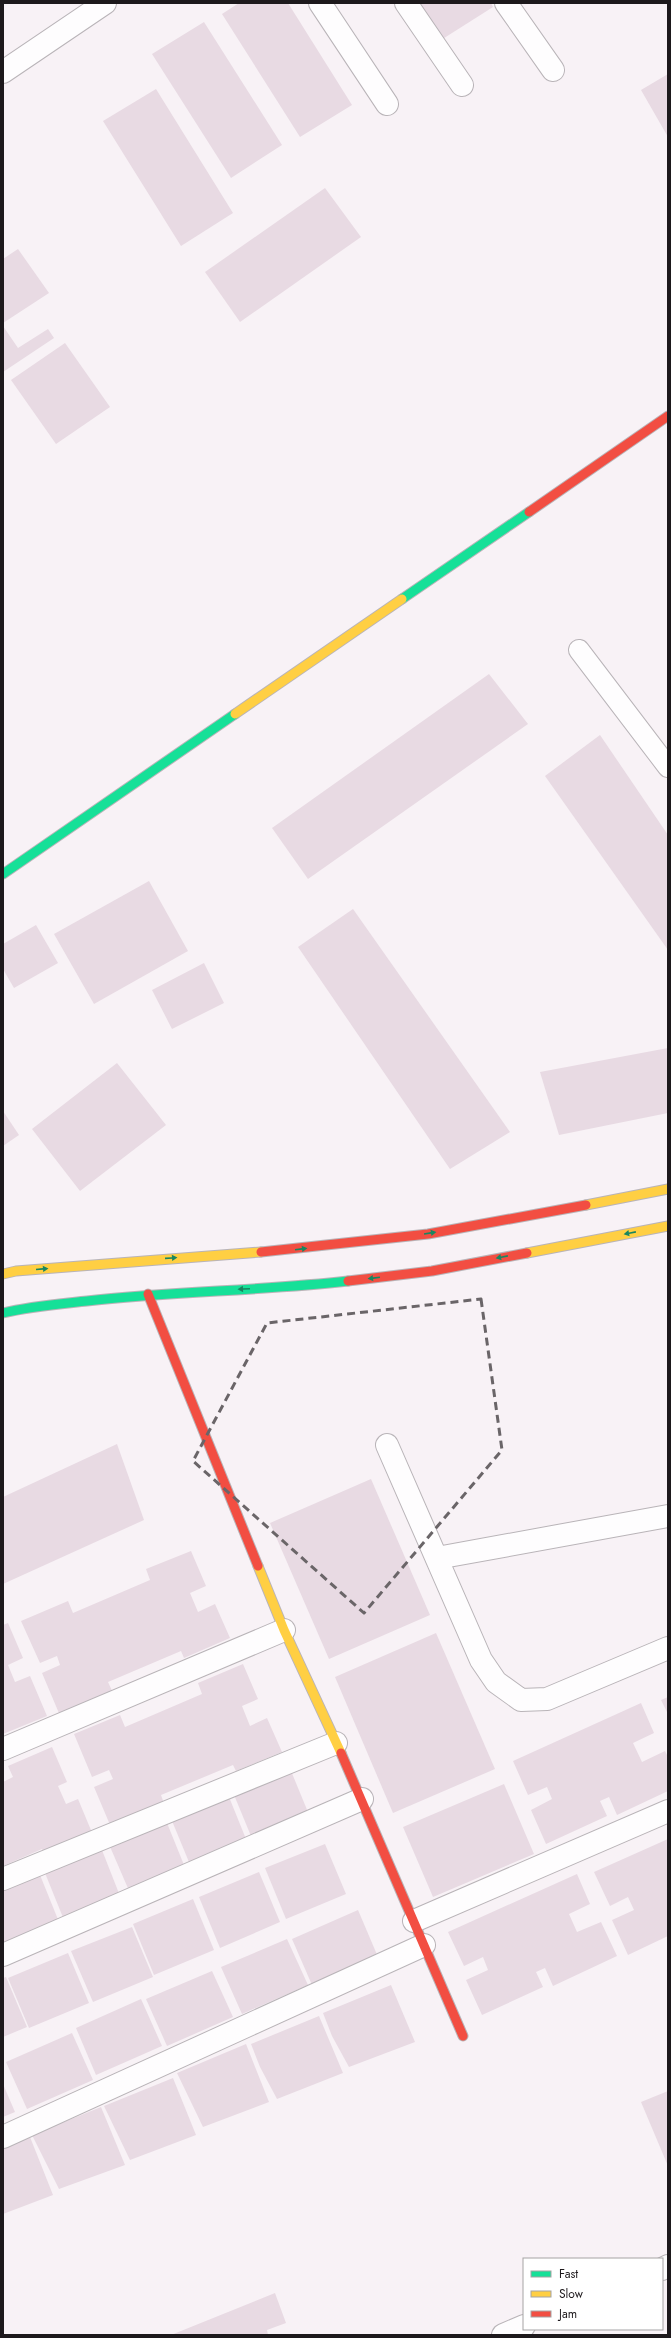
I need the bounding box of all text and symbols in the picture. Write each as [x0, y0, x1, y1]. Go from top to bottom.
one-way arrow [424, 1230, 436, 1236]
one-way arrow [624, 1230, 636, 1236]
one-way arrow [295, 1246, 307, 1252]
one-way arrow [165, 1254, 177, 1261]
one-way arrow [496, 1255, 508, 1261]
one-way arrow [36, 1265, 48, 1272]
one-way arrow [368, 1274, 380, 1281]
one-way arrow [238, 1286, 250, 1293]
legend [523, 2258, 663, 2330]
text: Fast [559, 2265, 578, 2283]
text: Slow [559, 2285, 584, 2303]
text: Jam [557, 2305, 577, 2323]

